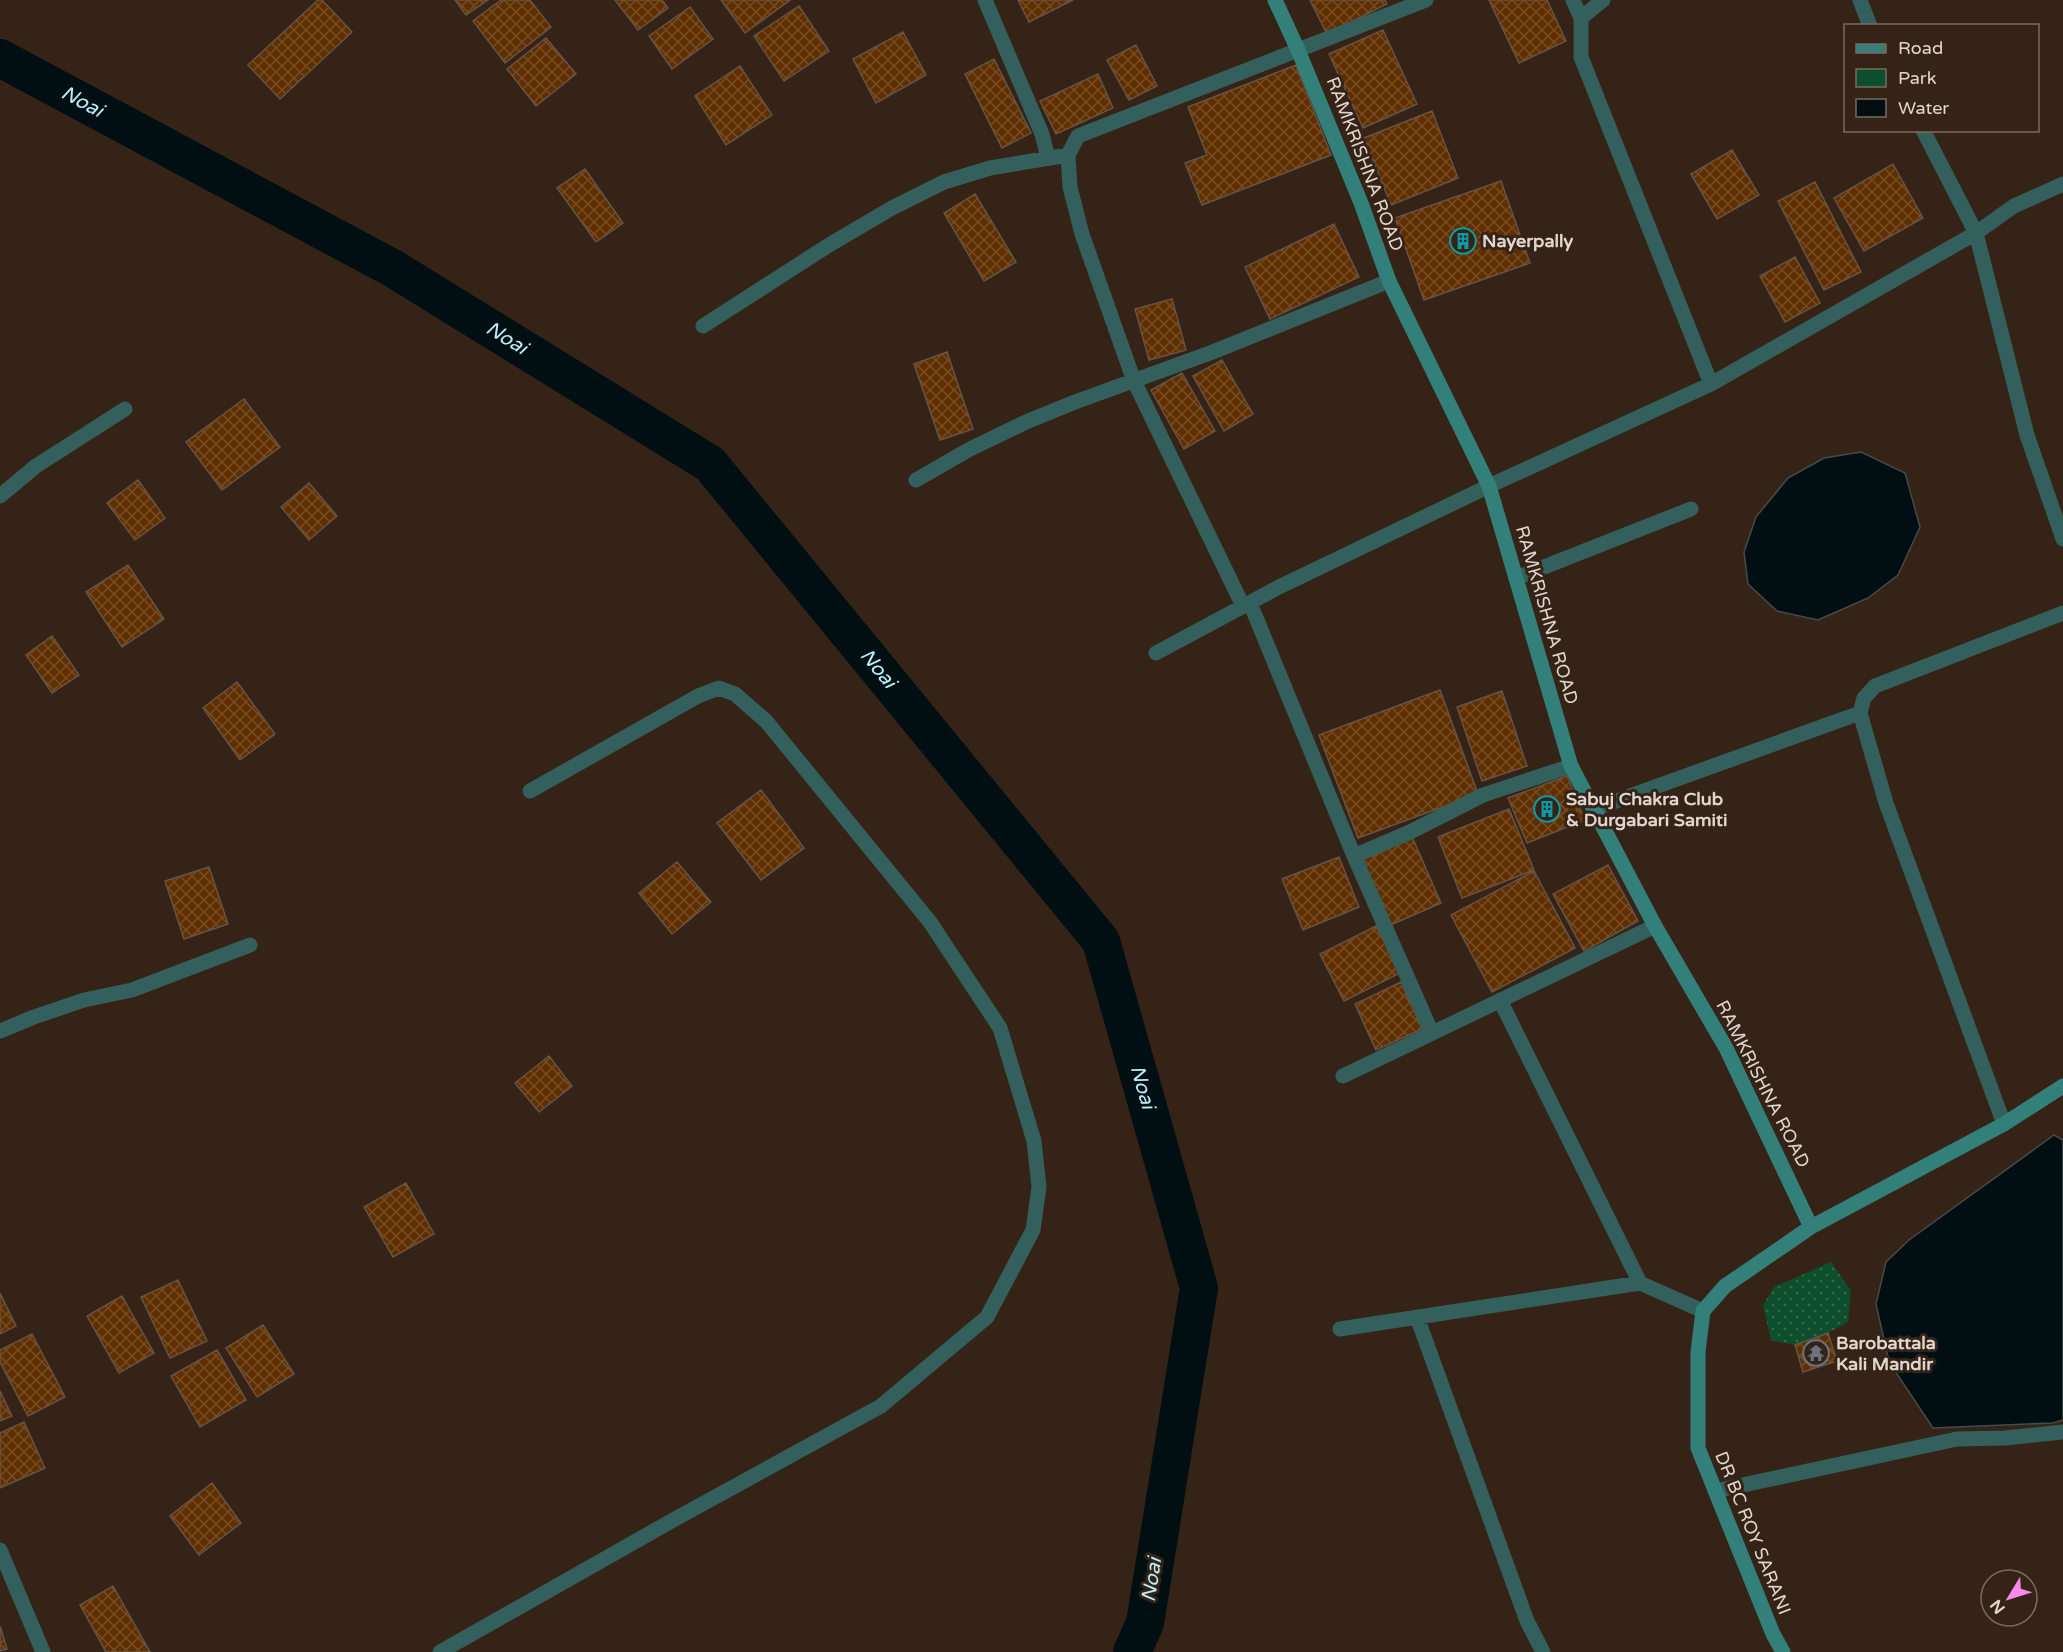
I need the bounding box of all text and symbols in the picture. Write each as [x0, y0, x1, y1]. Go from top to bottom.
legend [1844, 24, 2039, 132]
text: Road [1898, 37, 1943, 59]
text: Park [1898, 67, 1937, 89]
street label: RAMKRISHNA ROAD [1322, 74, 1408, 254]
water label: Noai [57, 81, 110, 124]
text: Water [1898, 97, 1949, 119]
building icon: Nayerpally [1448, 226, 1478, 256]
place label: Nayerpally [1482, 230, 1573, 252]
water label: Noai [481, 317, 534, 362]
street label: RAMKRISHNA ROAD [1511, 523, 1583, 707]
water label: Noai [855, 644, 903, 696]
place label: Sabuj Chakra Club & Durgabari Samiti [1566, 788, 1727, 831]
building icon: Sabuj Chakra Club & Durgabari Samiti [1532, 794, 1562, 824]
street label: RAMKRISHNA ROAD [1711, 997, 1815, 1171]
water label: Noai [1125, 1063, 1161, 1115]
place label: Barobattala Kali Mandir [1836, 1332, 1936, 1375]
temple icon: Barobattala Kali Mandir [1801, 1338, 1831, 1368]
street label: DR BC ROY SARANI [1710, 1448, 1796, 1618]
water label: Noai [1137, 1553, 1168, 1604]
north arrow [1979, 1568, 2039, 1628]
text: N [1986, 1595, 2010, 1618]

